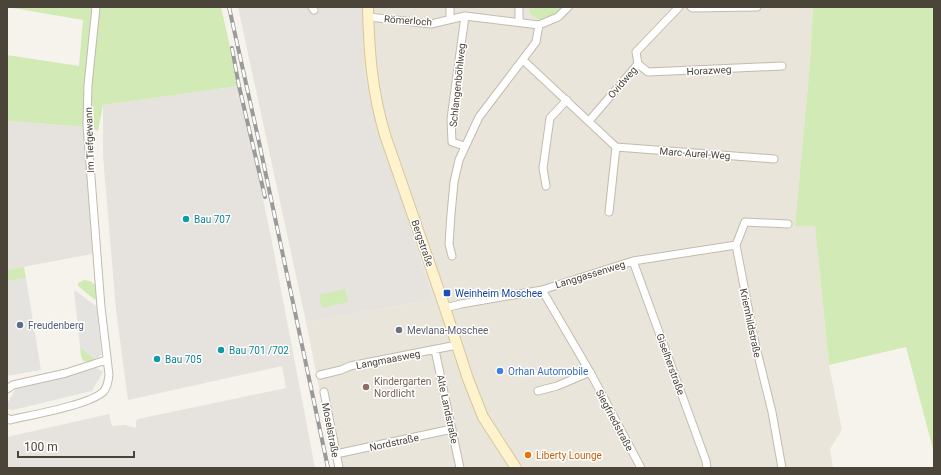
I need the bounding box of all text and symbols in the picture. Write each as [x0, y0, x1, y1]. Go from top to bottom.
street label: Römerloch [384, 13, 432, 28]
street label: Schlangenböhlweg [448, 43, 467, 128]
street label: Ovidweg [606, 64, 639, 100]
street label: Horazweg [686, 64, 732, 77]
street label: Im Tiefgewann [83, 107, 96, 173]
street label: Marc-Aurel-Weg [659, 146, 731, 161]
marker: Bau 707 [181, 214, 191, 224]
place label: Bau 707 [194, 214, 231, 225]
street label: Bergstraße [409, 218, 436, 268]
street label: Langgassenweg [554, 259, 626, 290]
street label: Kriemhildstraße [738, 287, 763, 359]
marker: Weinheim Moschee [442, 288, 452, 298]
place label: Weinheim Moschee [455, 288, 542, 299]
marker: Freudenberg [15, 320, 25, 330]
place label: Freudenberg [28, 320, 84, 331]
marker: Mevlana-Moschee [394, 325, 404, 335]
place label: Mevlana-Moschee [407, 325, 488, 336]
street label: Giselherstraße [654, 332, 687, 396]
marker: Bau 701 /702 [216, 345, 226, 355]
place label: Bau 701 /702 [229, 345, 289, 356]
street label: Langmaasweg [355, 348, 421, 371]
marker: Bau 705 [152, 354, 162, 364]
place label: Bau 705 [165, 354, 202, 365]
marker: Orhan Automobile [495, 366, 505, 376]
place label: Orhan Automobile [508, 366, 588, 377]
street label: Alte Landstraße [435, 374, 460, 445]
place label: Kindergarten Nordlicht [374, 376, 431, 399]
marker: Kindergarten Nordlicht [361, 382, 371, 392]
street label: Siegfriedstraße [594, 388, 635, 453]
street label: Moselstraße [320, 402, 341, 458]
street label: Nordstraße [368, 432, 420, 453]
scale bar [18, 433, 134, 459]
text: 100 m [24, 440, 58, 454]
marker: Liberty Lounge [523, 450, 533, 460]
place label: Liberty Lounge [536, 450, 602, 461]

